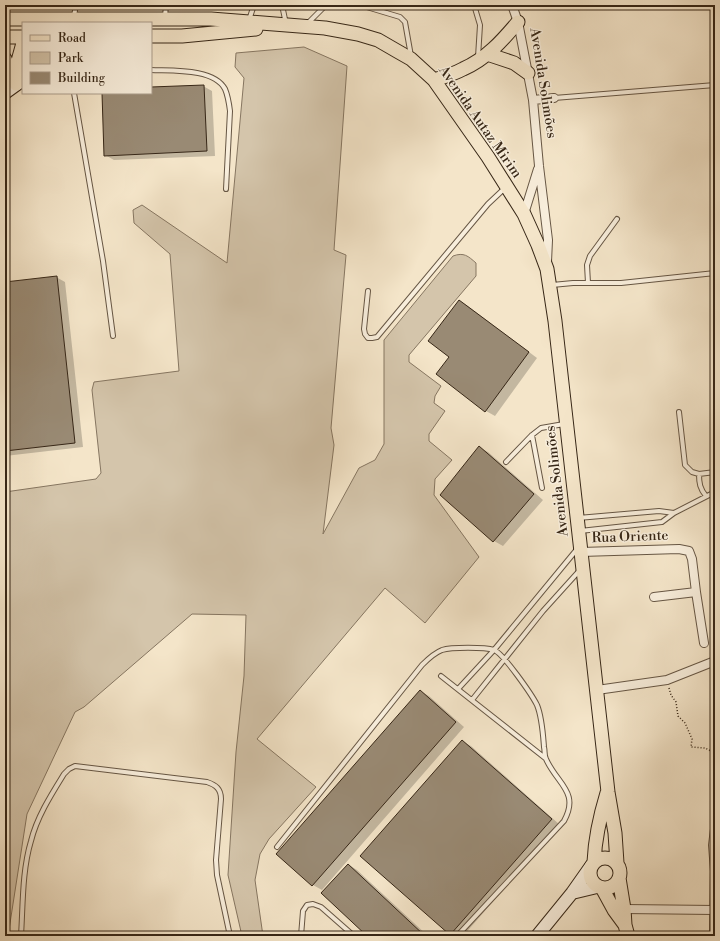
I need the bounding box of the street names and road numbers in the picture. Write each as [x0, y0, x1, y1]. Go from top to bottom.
street label: Avenida Solimões [525, 25, 561, 140]
street label: Avenida Autaz Mirim [434, 61, 526, 182]
street label: Avenida Solimões [541, 424, 573, 538]
street label: Rua Oriente [591, 527, 669, 547]

